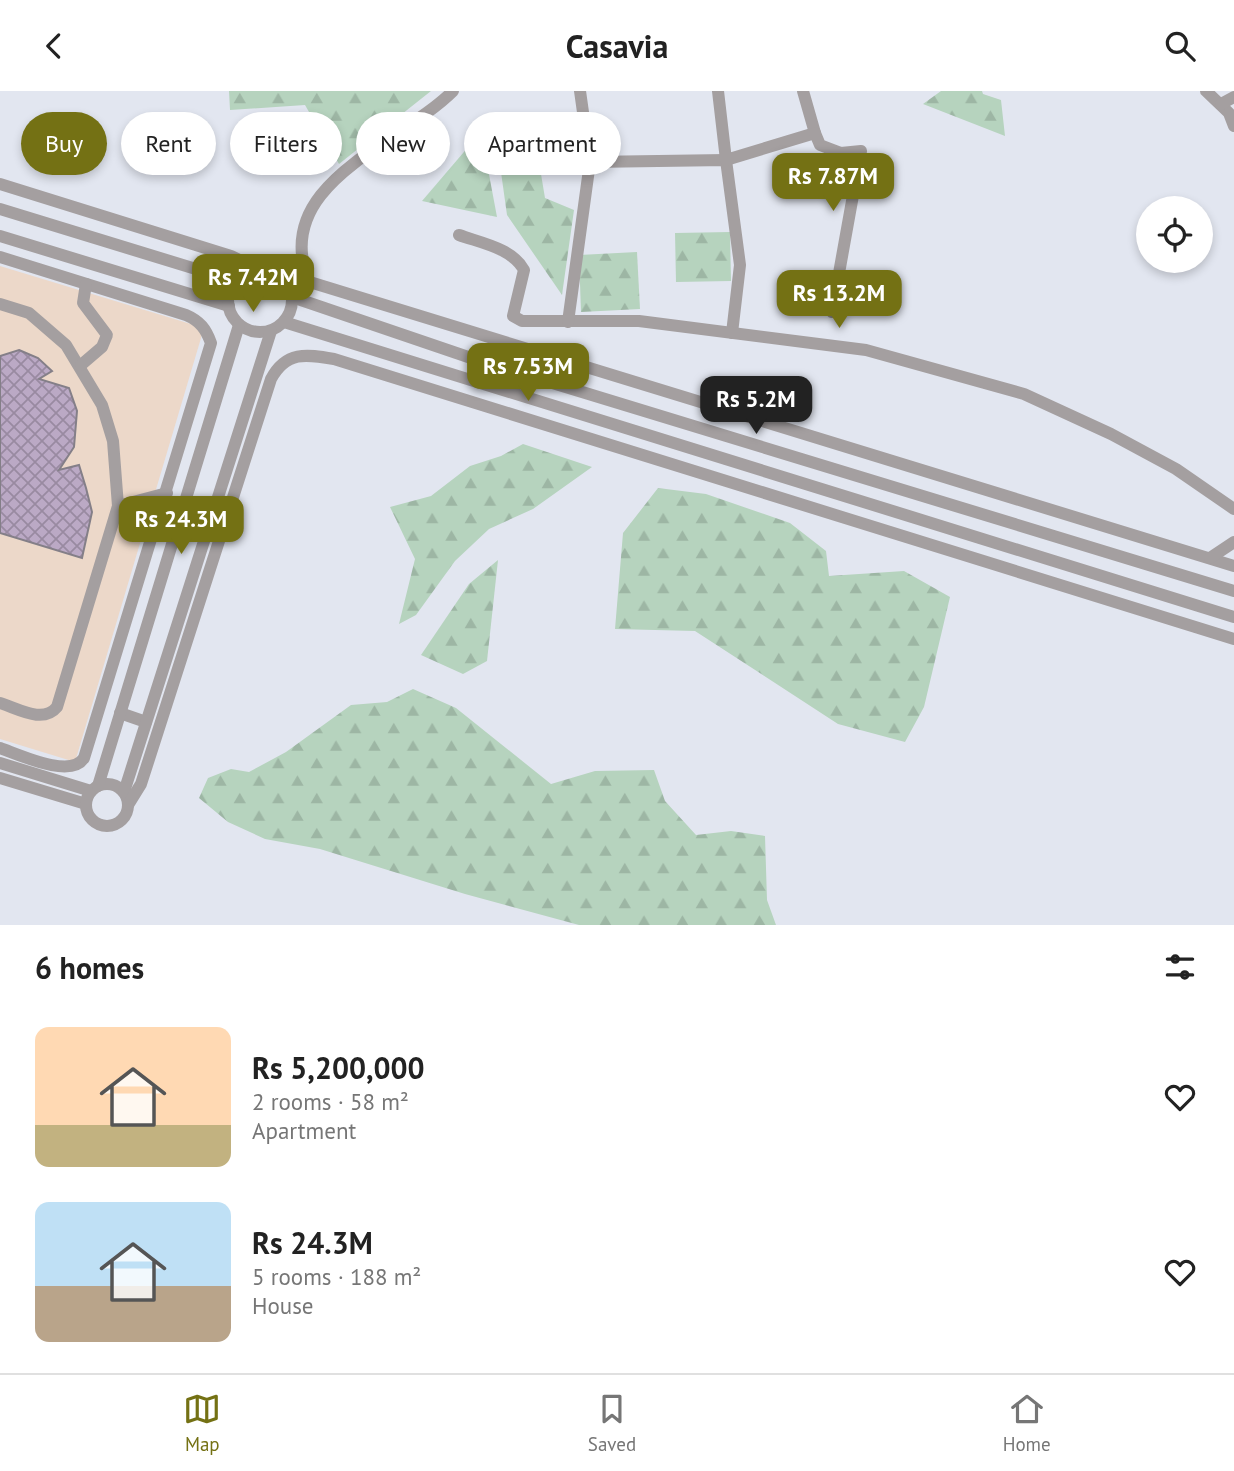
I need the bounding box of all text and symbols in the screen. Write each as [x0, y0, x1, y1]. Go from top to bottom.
text: Casavia [566, 25, 668, 67]
icon: back [35, 27, 73, 65]
icon: search [1161, 27, 1199, 65]
chip: Buy [21, 112, 107, 175]
chip: Rent [121, 112, 216, 175]
chip: Filters [230, 112, 342, 175]
chip: New [356, 112, 450, 175]
chip: Apartment [464, 112, 621, 175]
pin: Rs 7.87M [761, 153, 905, 213]
text: Rs 7.87M [788, 161, 878, 190]
map controls [1136, 196, 1213, 273]
button: locate [1136, 196, 1213, 273]
pin: Rs 7.42M [181, 255, 325, 314]
text: Rs 7.42M [208, 262, 298, 291]
pin: Rs 13.2M [767, 271, 911, 330]
text: Rs 13.2M [793, 278, 885, 307]
pin: Rs 7.53M [456, 343, 600, 403]
text: Rs 7.53M [483, 351, 573, 380]
pin: Rs 5.2M [691, 377, 821, 436]
text: Rs 5.2M [716, 384, 796, 413]
pin: Rs 24.3M [109, 497, 253, 556]
text: Rs 24.3M [135, 504, 227, 533]
text: 6 homes [35, 948, 144, 987]
icon: filters [1161, 948, 1199, 986]
text: Rs 5,200,000 [252, 1048, 425, 1087]
icon: home [91, 1055, 175, 1139]
icon: heart [1161, 1078, 1199, 1116]
text: 2 rooms · 58 m² [252, 1087, 409, 1116]
text: Apartment [252, 1116, 356, 1145]
text: Rs 24.3M [252, 1223, 373, 1262]
icon: home [91, 1230, 175, 1314]
icon: heart [1161, 1253, 1199, 1291]
text: 5 rooms · 188 m² [252, 1262, 421, 1291]
text: House [252, 1291, 314, 1320]
tab: Map [183, 1390, 221, 1456]
tab: Saved [588, 1390, 636, 1456]
tab: Home [1003, 1390, 1051, 1456]

